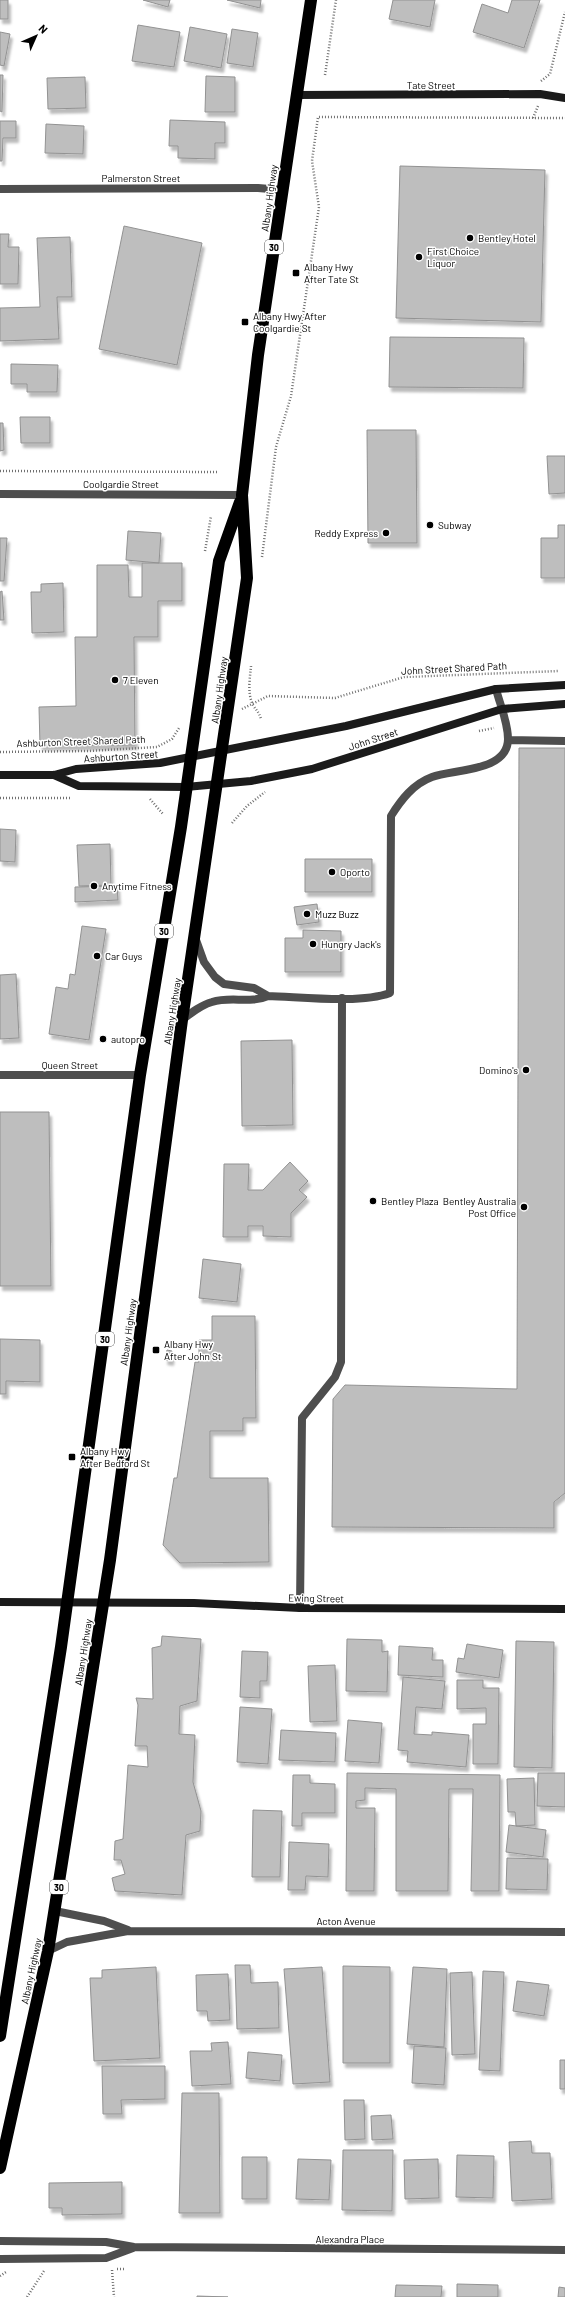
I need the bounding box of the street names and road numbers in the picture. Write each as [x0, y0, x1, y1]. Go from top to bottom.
street label: Tate Street [407, 79, 456, 91]
street label: Albany Highway [258, 163, 280, 232]
street label: Palmerston Street [102, 172, 181, 184]
road number: 30 [265, 240, 283, 254]
street label: Coolgardie Street [83, 478, 159, 490]
street label: Albany Highway [208, 655, 230, 724]
street label: John Street Shared Path [401, 659, 507, 677]
street label: John Street [347, 725, 400, 753]
street label: Ashburton Street Shared Path [16, 733, 146, 749]
street label: Ashburton Street [83, 747, 159, 765]
road number: 30 [155, 924, 173, 938]
street label: Albany Highway [161, 976, 183, 1045]
street label: Queen Street [42, 1059, 99, 1071]
street label: Albany Highway [117, 1297, 139, 1366]
road number: 30 [96, 1332, 114, 1346]
street label: Ewing Street [288, 1592, 344, 1604]
street label: Albany Highway [72, 1617, 94, 1686]
road number: 30 [50, 1880, 68, 1894]
street label: Acton Avenue [316, 1915, 376, 1927]
street label: Albany Highway [18, 1936, 44, 2005]
street label: Alexandra Place [316, 2233, 384, 2245]

